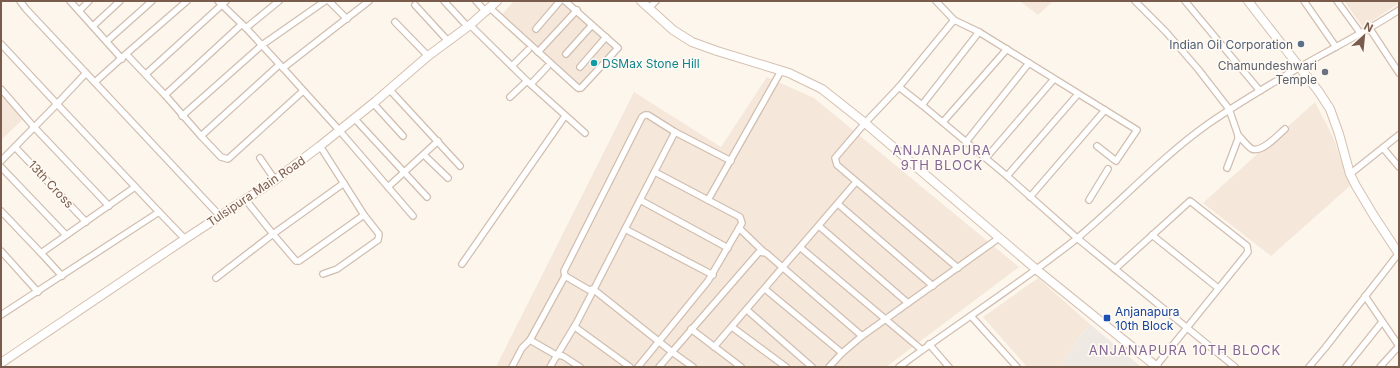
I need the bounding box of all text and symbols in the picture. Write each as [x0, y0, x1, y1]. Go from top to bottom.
north arrow [1344, 16, 1384, 56]
text: N [1362, 19, 1375, 35]
place label: Indian Oil Corporation [1169, 37, 1293, 52]
marker: Indian Oil Corporation [1296, 39, 1306, 49]
place label: DSMax Stone Hill [602, 56, 700, 71]
marker: DSMax Stone Hill [589, 58, 599, 68]
place label: Chamundeshwari Temple [1218, 58, 1317, 87]
marker: Chamundeshwari Temple [1320, 67, 1330, 77]
district label: ANJANAPURA 9TH BLOCK [893, 142, 991, 173]
street label: Tulsipura Main Road [204, 153, 308, 229]
street label: 13th Cross [25, 157, 77, 211]
place label: Anjanapura 10th Block [1115, 304, 1180, 333]
marker: Anjanapura 10th Block [1102, 313, 1112, 323]
district label: ANJANAPURA 10TH BLOCK [1089, 342, 1281, 358]

